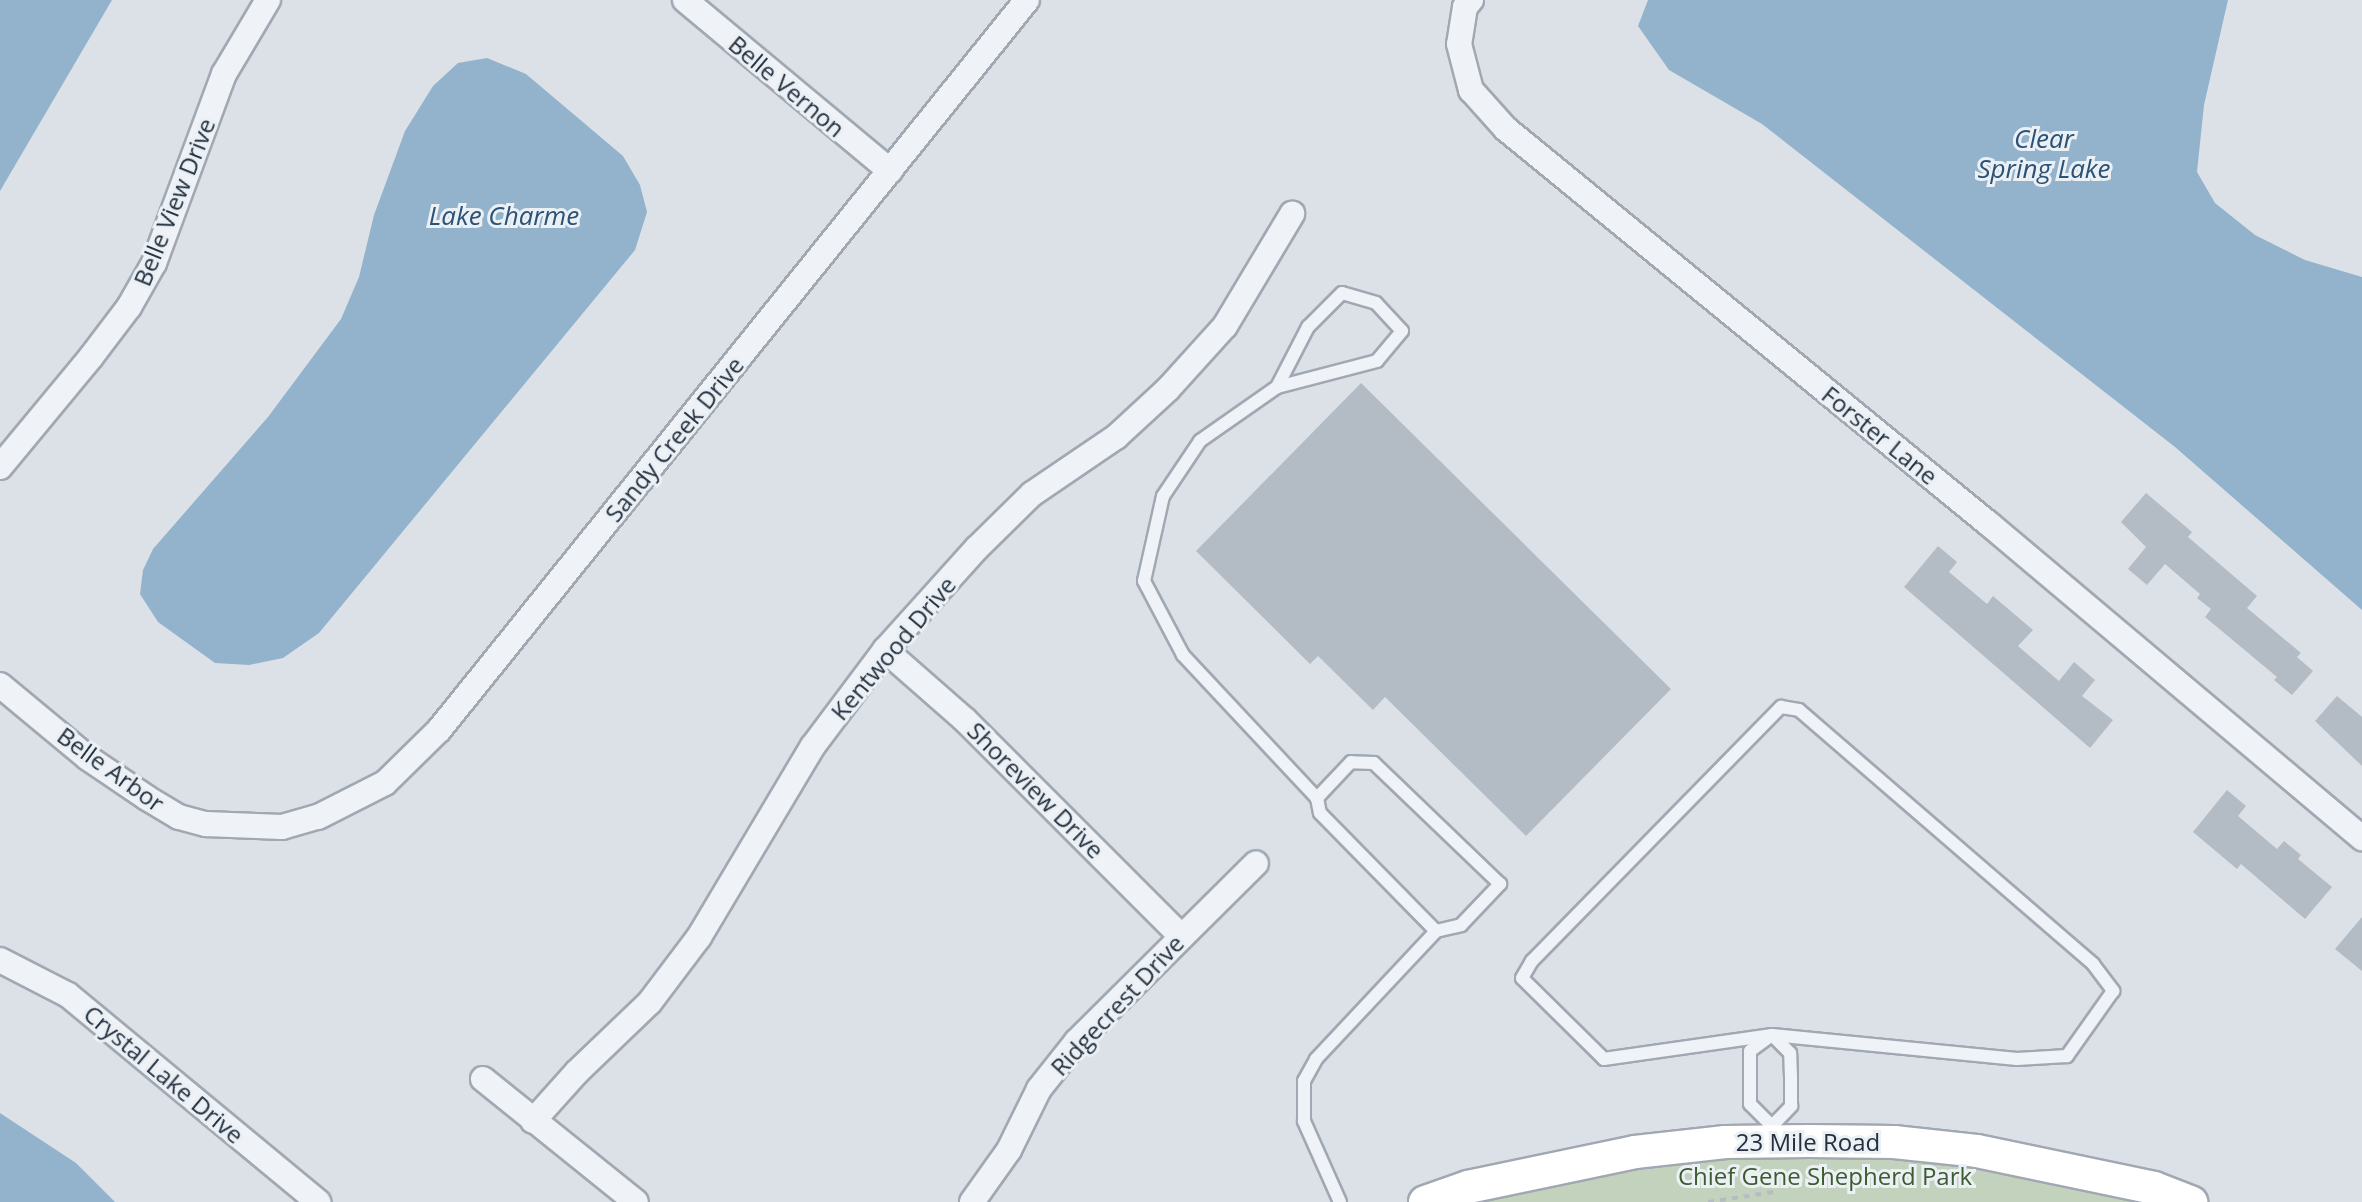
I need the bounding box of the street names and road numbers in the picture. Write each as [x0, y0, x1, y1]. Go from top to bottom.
street label: Belle Vernon [723, 29, 851, 143]
street label: Belle View Drive [127, 114, 221, 290]
street label: Sandy Creek Drive [599, 351, 749, 527]
street label: Forster Lane [1816, 380, 1944, 490]
street label: Kentwood Drive [825, 570, 961, 726]
street label: Shoreview Drive [962, 716, 1110, 864]
street label: Belle Arbor [52, 721, 170, 817]
street label: Ridgecrest Drive [1044, 929, 1190, 1081]
street label: Crystal Lake Drive [78, 999, 250, 1149]
street label: 23 Mile Road [1736, 1128, 1880, 1156]

